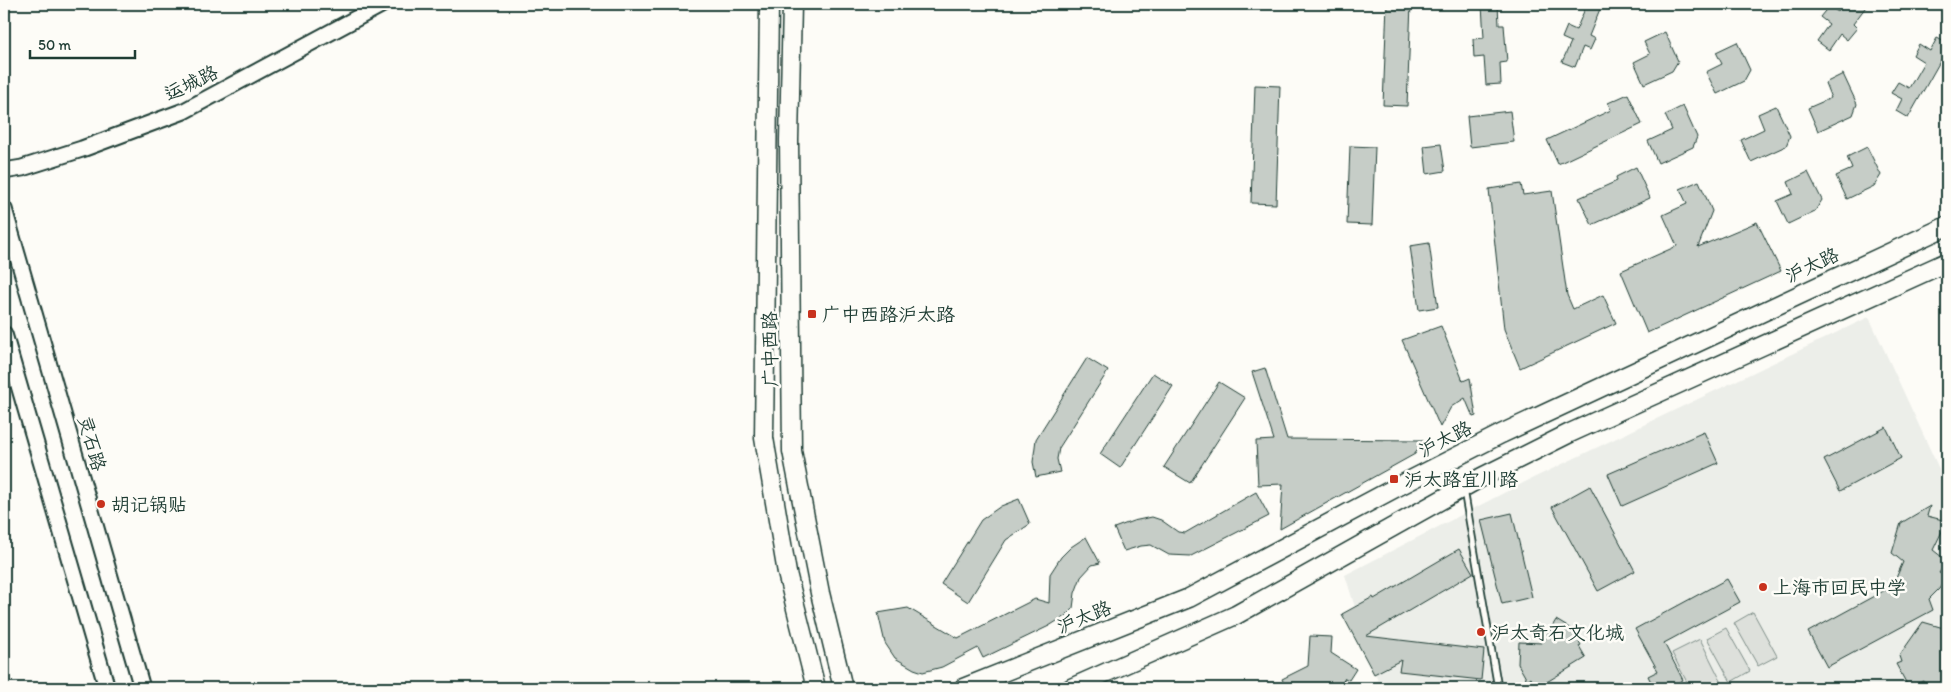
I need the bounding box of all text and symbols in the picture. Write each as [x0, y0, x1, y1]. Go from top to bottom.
scale bar [30, 28, 135, 60]
text: 50 m [38, 36, 71, 54]
street label: 运城路 [160, 60, 222, 106]
street label: 沪太路 [1781, 243, 1843, 287]
place label: 广中西路沪太路 [822, 303, 955, 326]
marker: 广中西路沪太路 [806, 308, 818, 320]
street label: 广中西路 [758, 311, 782, 387]
street label: 灵石路 [73, 412, 111, 474]
street label: 沪太路 [1414, 416, 1476, 462]
place label: 沪太路宜川路 [1404, 468, 1518, 491]
marker: 沪太路宜川路 [1388, 473, 1400, 485]
place label: 胡记锅贴 [111, 493, 187, 516]
marker: 胡记锅贴 [95, 498, 107, 510]
place label: 上海市回民中学 [1773, 576, 1906, 599]
marker: 上海市回民中学 [1757, 581, 1769, 593]
street label: 沪太路 [1053, 596, 1115, 638]
place label: 沪太奇石文化城 [1491, 621, 1624, 644]
marker: 沪太奇石文化城 [1475, 626, 1487, 638]

